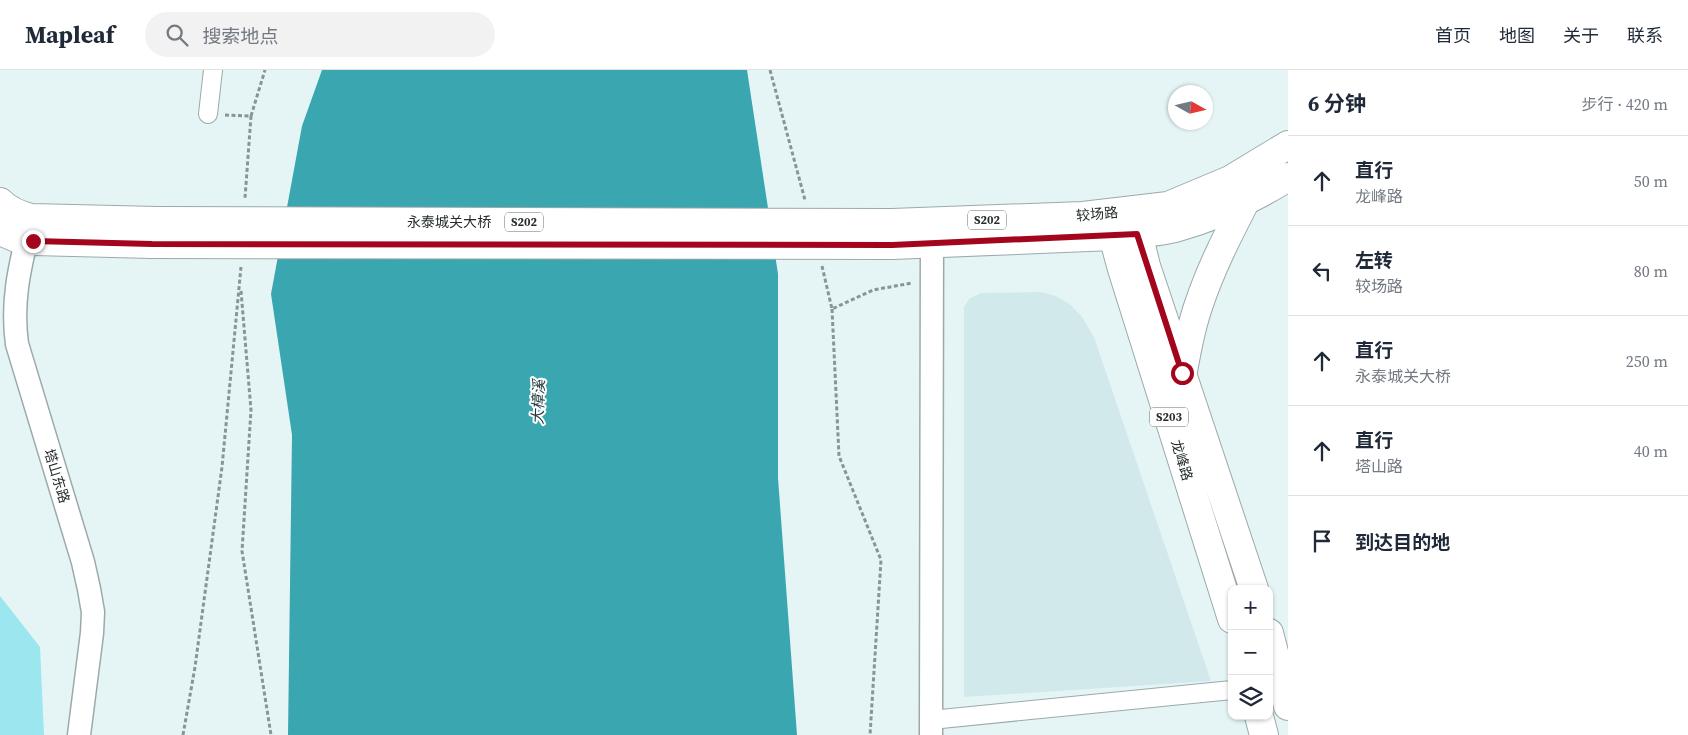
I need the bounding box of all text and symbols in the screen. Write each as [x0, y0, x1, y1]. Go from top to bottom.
search box [145, 12, 495, 57]
text: Mapleaf [25, 18, 115, 51]
icon: search [163, 21, 191, 49]
text: 搜索地点 [203, 23, 279, 49]
text: 首页 [1435, 23, 1471, 48]
text: 地图 [1499, 23, 1535, 48]
text: 关于 [1563, 23, 1599, 48]
text: 联系 [1627, 23, 1663, 48]
north arrow [1168, 85, 1213, 130]
text: 6 分钟 [1308, 89, 1366, 118]
text: 步行 · 420 m [1582, 93, 1668, 115]
text: 直行 [1355, 157, 1393, 183]
icon: ahead [1308, 167, 1336, 195]
text: 50 m [1634, 170, 1668, 192]
text: 龙峰路 [1355, 185, 1403, 207]
street label: 较场路 [1075, 202, 1119, 226]
road number: S202 [968, 210, 1006, 230]
street label: 永泰城关大桥 [407, 212, 491, 232]
road number: S202 [505, 212, 543, 232]
route end [22, 230, 45, 253]
text: 左转 [1355, 247, 1393, 273]
icon: left [1308, 257, 1336, 285]
text: 80 m [1634, 260, 1668, 282]
text: 较场路 [1355, 275, 1403, 297]
text: 直行 [1355, 337, 1393, 363]
icon: ahead [1308, 347, 1336, 375]
text: 250 m [1626, 350, 1668, 372]
route start [1171, 362, 1194, 385]
text: 永泰城关大桥 [1355, 365, 1451, 387]
water label: 大樟溪 [527, 377, 549, 425]
road number: S203 [1150, 408, 1188, 427]
text: 直行 [1355, 427, 1393, 453]
street label: 龙峰路 [1166, 437, 1198, 483]
icon: ahead [1308, 437, 1336, 465]
text: 40 m [1634, 440, 1668, 462]
street label: 塔山东路 [39, 446, 75, 506]
text: 塔山路 [1355, 455, 1403, 477]
icon: arrive [1308, 527, 1336, 555]
text: 到达目的地 [1355, 529, 1450, 555]
map controls [1228, 585, 1273, 720]
button: + [1228, 585, 1273, 630]
button: − [1228, 630, 1273, 675]
button: layers [1228, 675, 1273, 720]

